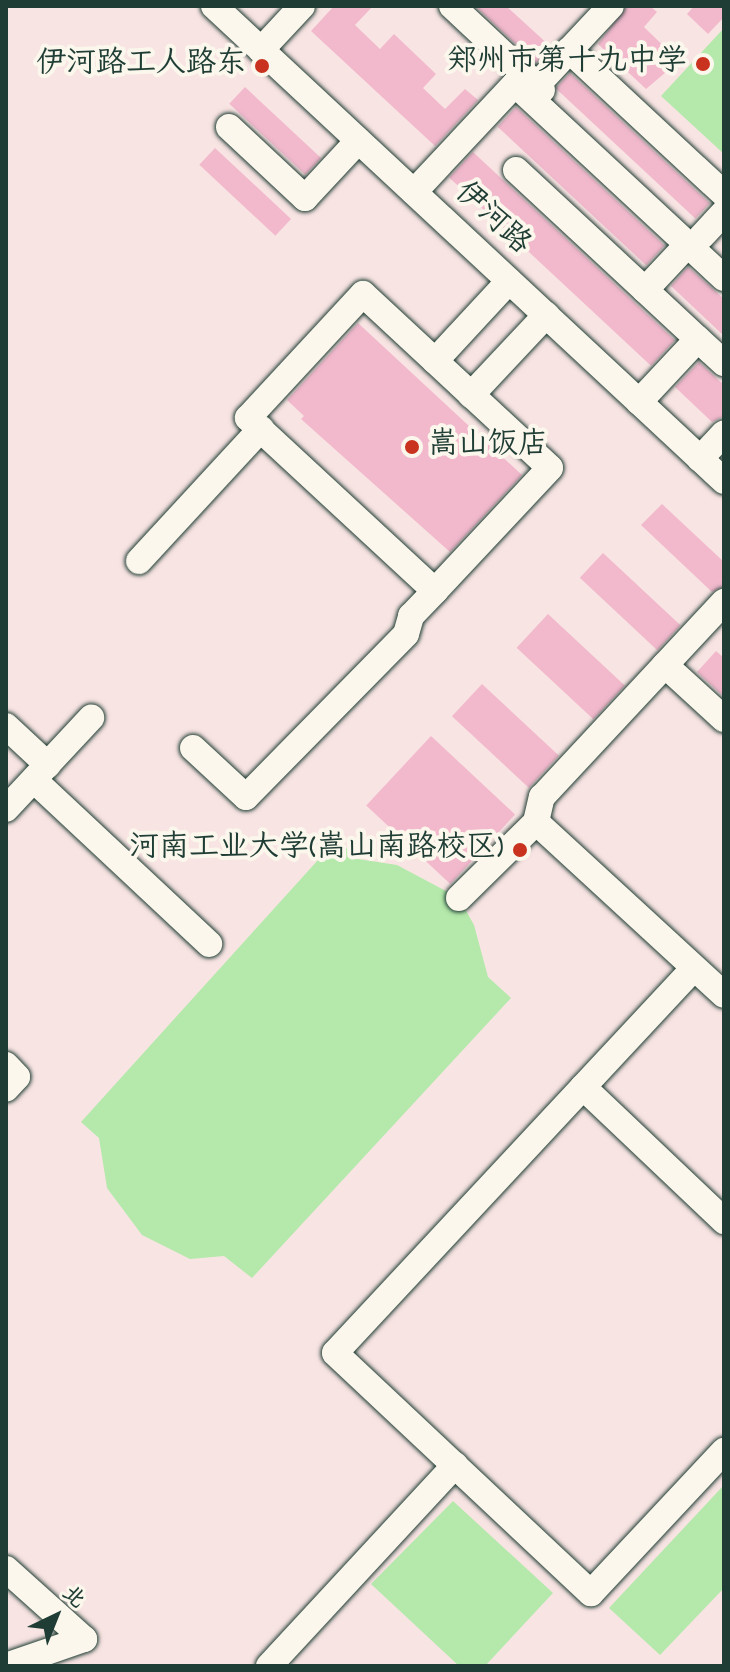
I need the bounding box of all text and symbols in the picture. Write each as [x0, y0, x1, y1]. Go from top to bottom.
place label: 郑州市第十九中学 [447, 46, 687, 82]
place label: 伊河路工人路东 [36, 48, 246, 84]
marker: 郑州市第十九中学 [694, 55, 712, 73]
marker: 伊河路工人路东 [253, 57, 271, 75]
street label: 伊河路 [446, 176, 536, 264]
place label: 嵩山饭店 [428, 429, 548, 465]
marker: 嵩山饭店 [403, 438, 421, 456]
place label: 河南工业大学(嵩山南路校区) [129, 832, 504, 868]
marker: 河南工业大学(嵩山南路校区) [511, 841, 529, 859]
north arrow [16, 1576, 96, 1656]
text: 北 [54, 1579, 91, 1617]

